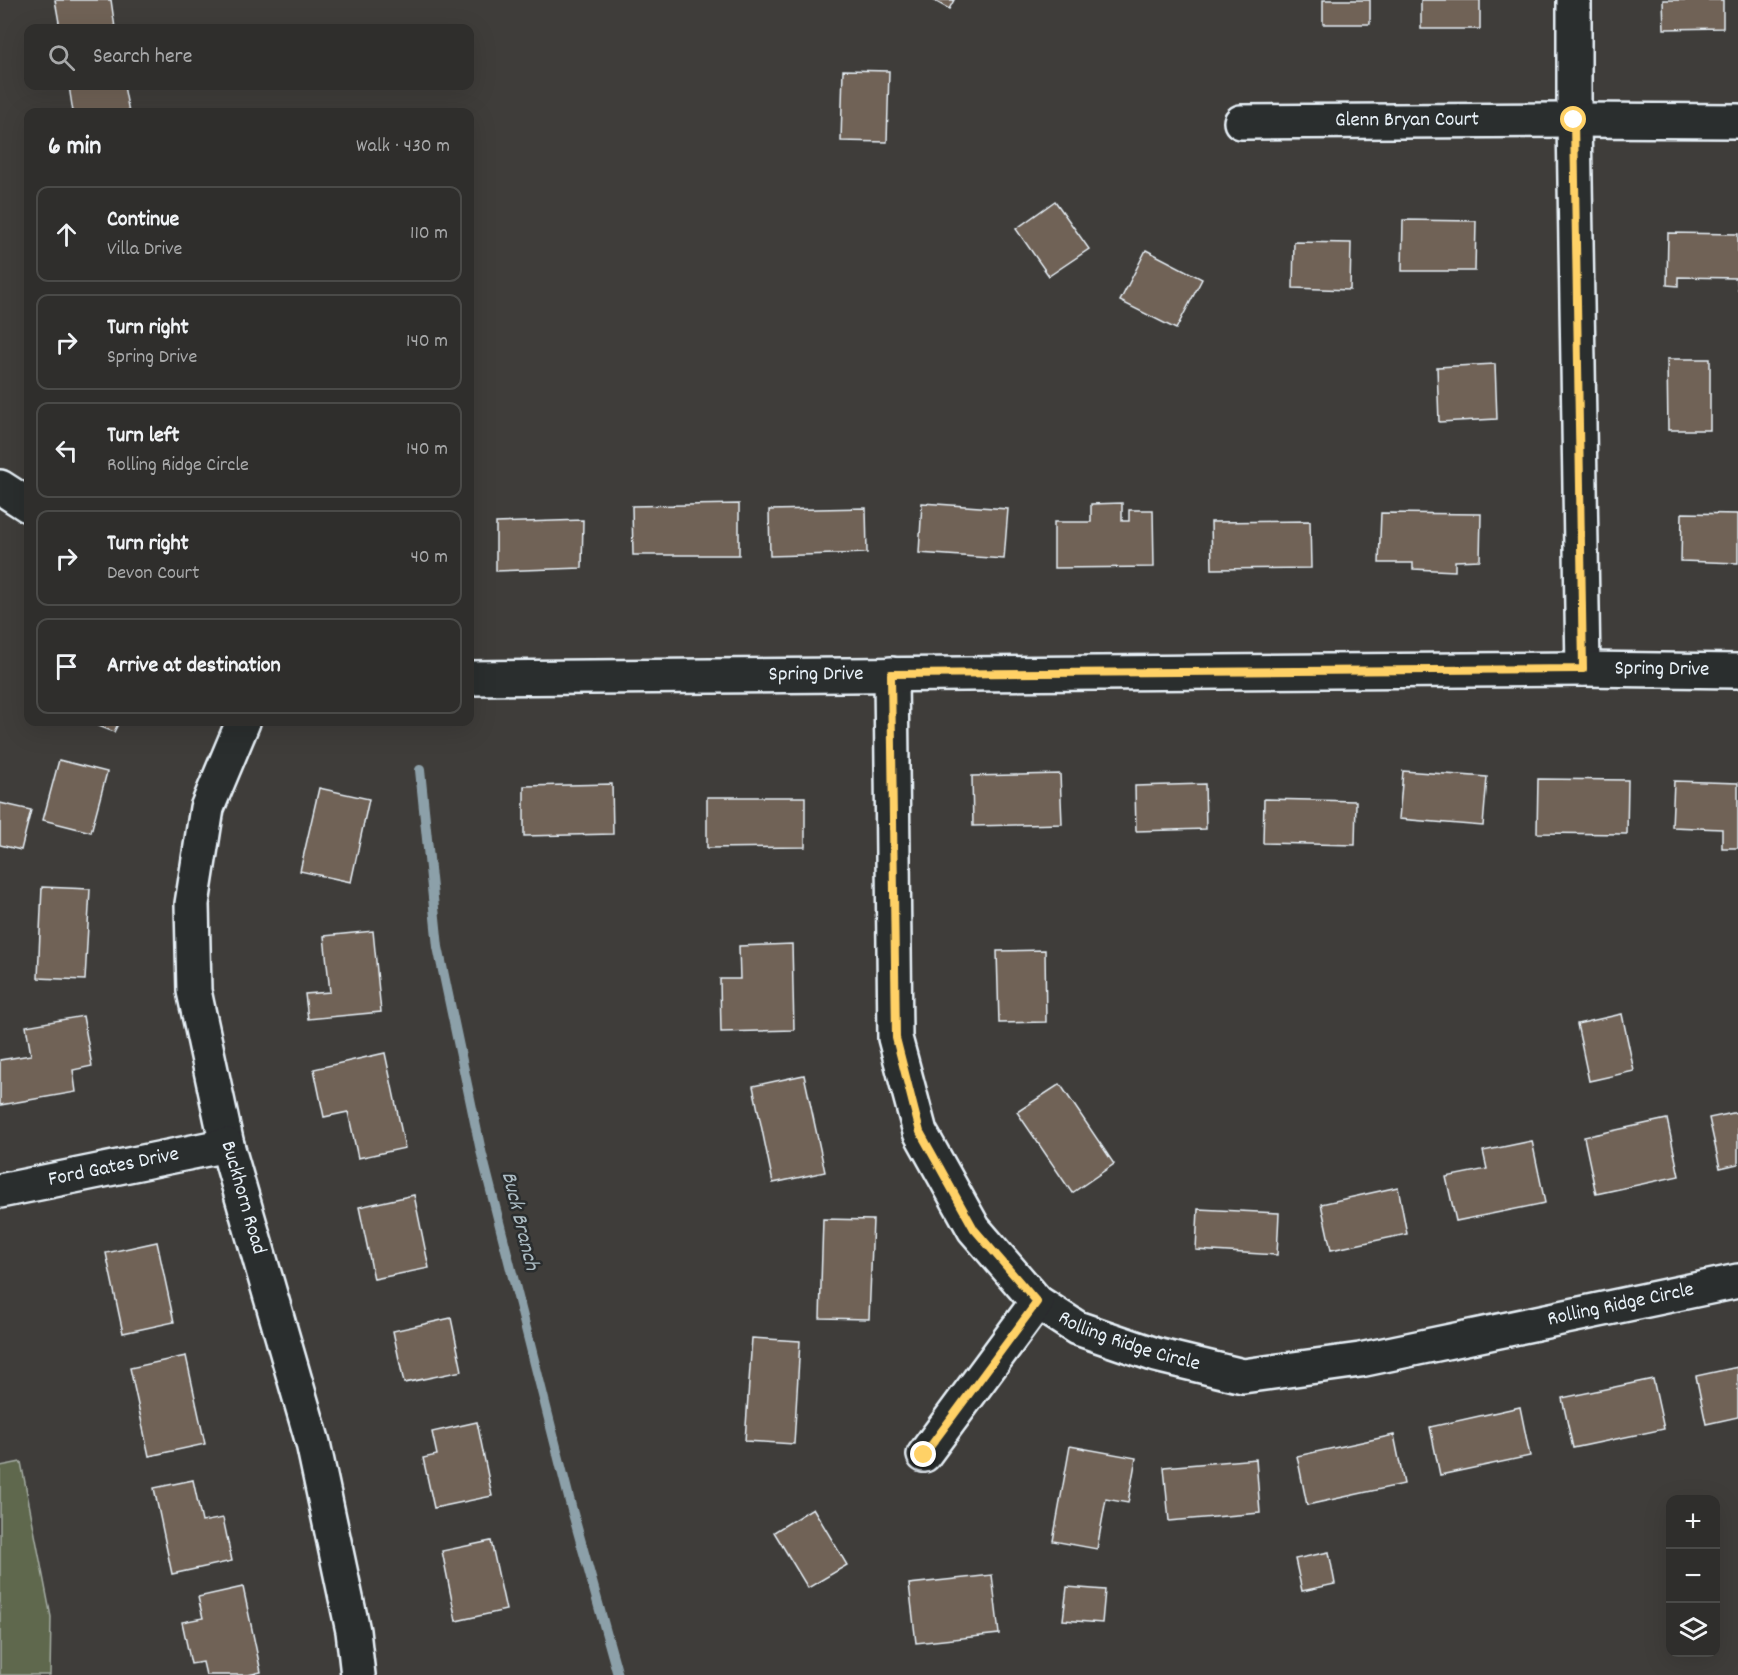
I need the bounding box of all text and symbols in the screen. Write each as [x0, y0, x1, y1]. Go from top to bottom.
search box [24, 24, 474, 90]
icon: search [45, 41, 78, 74]
text: Search here [93, 42, 192, 73]
street label: Glenn Bryan Court [1335, 106, 1479, 136]
route start [1560, 106, 1586, 132]
text: 6 min [48, 129, 101, 166]
text: Walk · 430 m [356, 133, 450, 161]
text: Continue [107, 205, 179, 236]
icon: ahead [50, 218, 83, 251]
text: 110 m [410, 220, 448, 248]
text: Villa Drive [107, 236, 182, 264]
text: Turn right [107, 313, 189, 344]
icon: right [50, 326, 83, 359]
text: 140 m [406, 328, 448, 356]
text: Spring Drive [107, 344, 197, 372]
text: Turn left [107, 421, 179, 452]
icon: left [50, 434, 83, 467]
text: 140 m [406, 436, 448, 464]
text: Rolling Ridge Circle [107, 452, 249, 480]
text: Turn right [107, 529, 189, 560]
icon: right [50, 542, 83, 575]
text: 40 m [410, 544, 448, 572]
text: Devon Court [107, 560, 199, 588]
icon: arrive [50, 650, 83, 683]
text: Arrive at destination [107, 651, 281, 682]
street label: Spring Drive [1614, 654, 1710, 686]
street label: Spring Drive [768, 660, 864, 691]
street label: Buckhorn Road [212, 1138, 273, 1258]
street label: Ford Gates Drive [46, 1140, 182, 1196]
water label: Buck Branch [492, 1168, 546, 1275]
street label: Rolling Ridge Circle [1545, 1276, 1697, 1335]
street label: Rolling Ridge Circle [1051, 1304, 1203, 1380]
route end [910, 1441, 936, 1467]
map controls [1666, 1495, 1720, 1657]
button: + [1666, 1495, 1720, 1549]
button: − [1666, 1549, 1720, 1603]
button: layers [1666, 1603, 1720, 1657]

